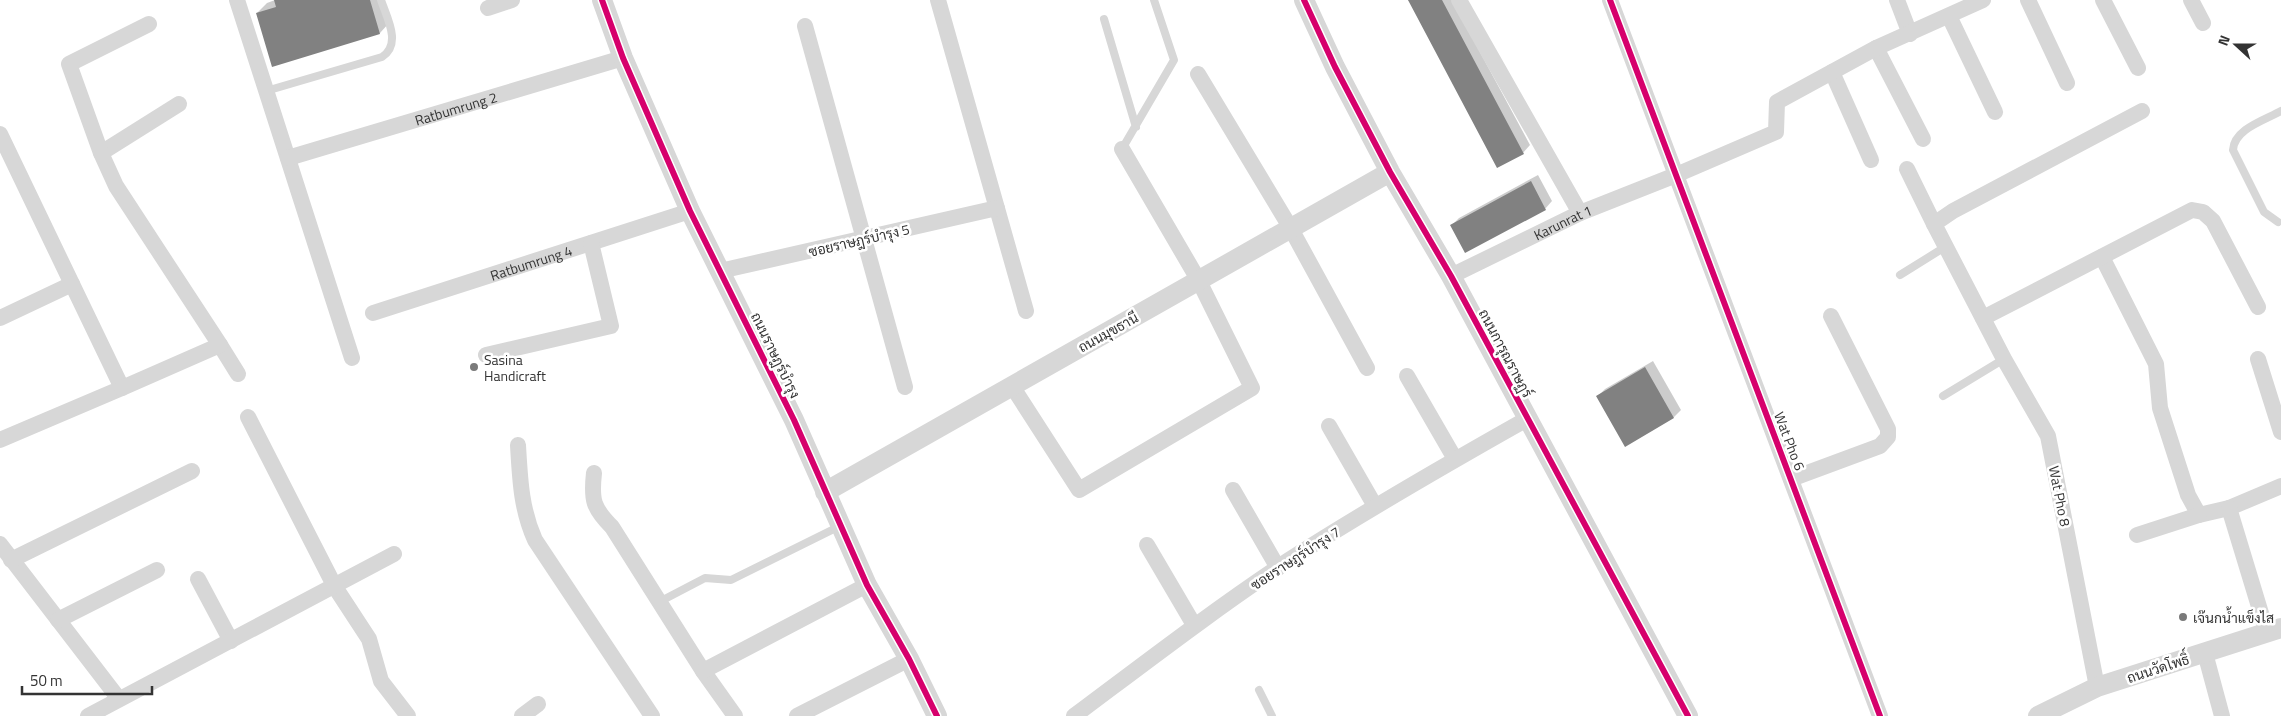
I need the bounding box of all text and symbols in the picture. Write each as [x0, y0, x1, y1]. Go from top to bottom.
north arrow [2211, 20, 2261, 70]
text: N [2212, 32, 2235, 48]
street label: Ratbumrung 2 [412, 86, 499, 130]
street label: Karunrat 1 [1530, 199, 1595, 245]
street label: ซอยราษฎร์บำรุง 5 [806, 218, 912, 262]
street label: Ratbumrung 4 [487, 239, 575, 285]
street label: ถนนการุณราษฏร์ [1474, 305, 1538, 401]
street label: ถนนมุขธานี [1074, 307, 1142, 357]
street label: ถนนราษฎร์บำรุง [746, 308, 806, 402]
place label: Sasina Handicraft [484, 349, 546, 386]
marker: Sasina Handicraft [468, 361, 480, 373]
street label: Wat Pho 6 [1769, 409, 1811, 474]
street label: Wat Pho 8 [2044, 464, 2076, 528]
street label: ซอยราษฎร์บำรุง 7 [1246, 521, 1344, 595]
place label: เจ๊นกน้ำแข็งไส [2193, 606, 2274, 628]
marker: เจ๊นกน้ำแข็งไส [2177, 611, 2189, 623]
street label: ถนนวัดโพธิ์ [2124, 647, 2192, 688]
scale bar [22, 664, 152, 696]
text: 50 m [30, 669, 63, 692]

